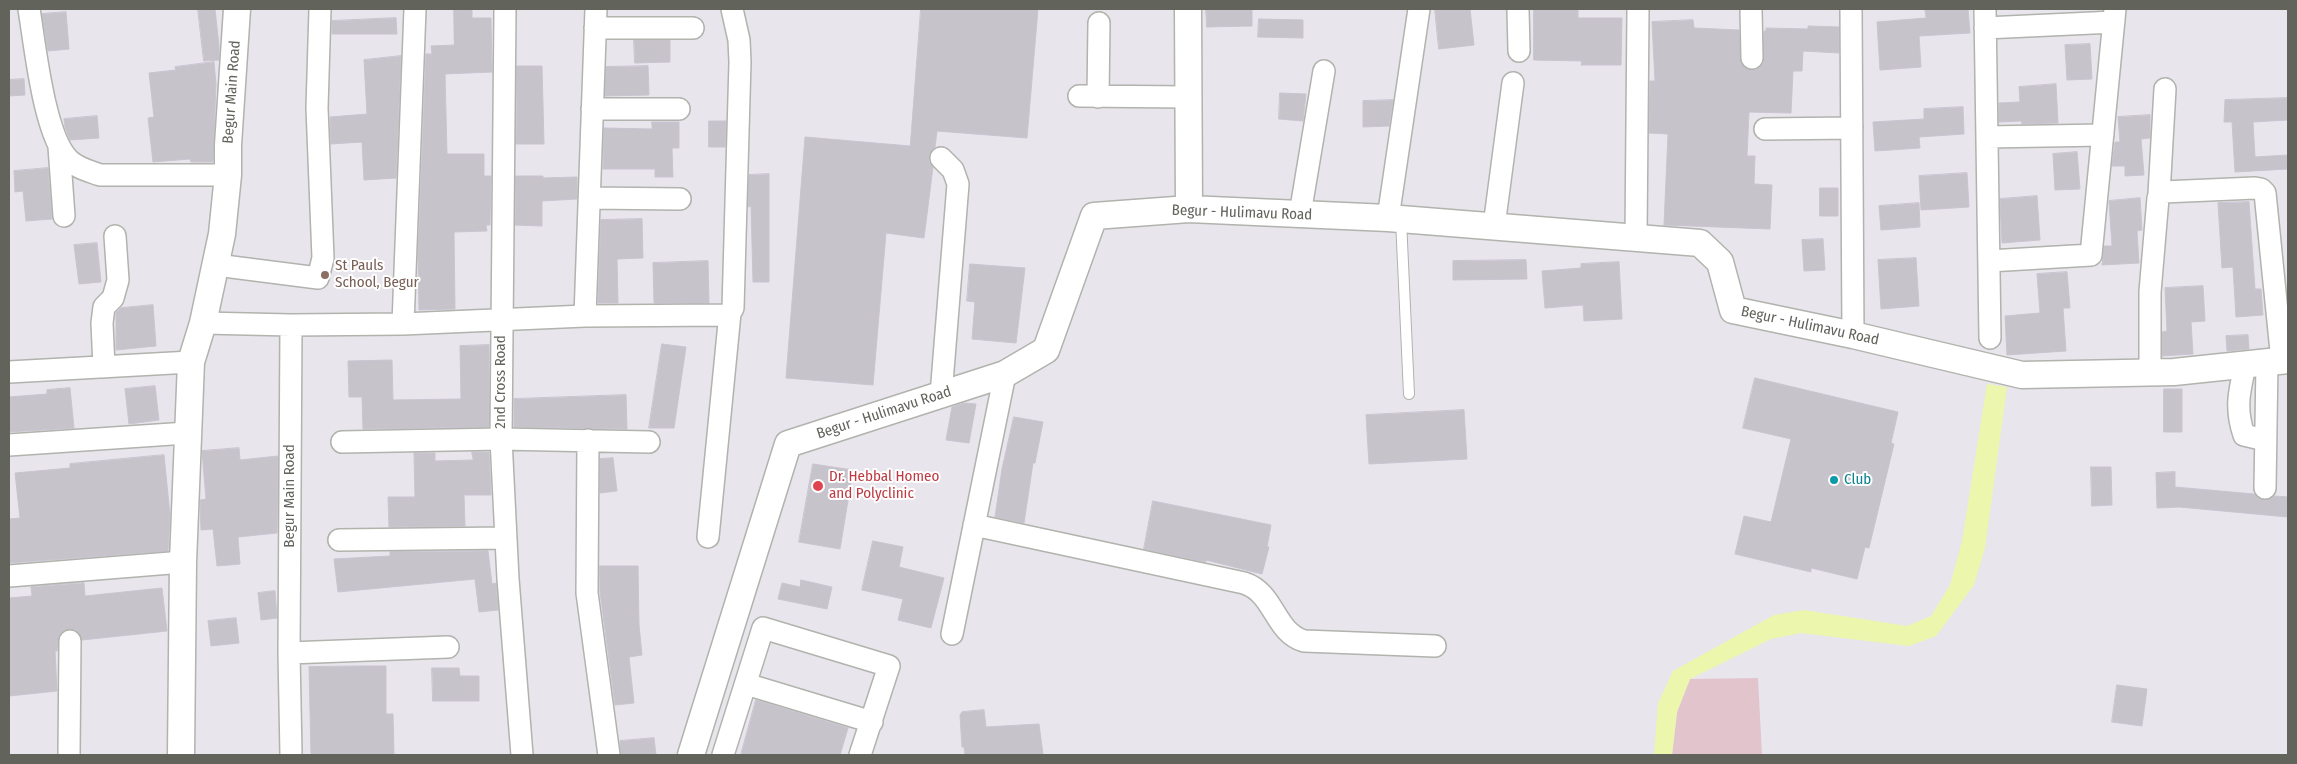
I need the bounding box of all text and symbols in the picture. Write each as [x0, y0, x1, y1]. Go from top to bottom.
street label: Begur Main Road [219, 40, 245, 144]
street label: Begur - Hulimavu Road [1171, 202, 1313, 224]
place label: St Pauls School, Begur [335, 257, 419, 292]
marker: St Pauls School, Begur [319, 269, 331, 281]
street label: Begur - Hulimavu Road [1739, 303, 1881, 349]
street label: 2nd Cross Road [492, 335, 510, 429]
street label: Begur - Hulimavu Road [814, 383, 954, 443]
street label: Begur Main Road [281, 444, 299, 548]
place label: Dr. Hebbal Homeo and Polyclinic [829, 468, 939, 503]
place label: Club [1844, 471, 1871, 489]
marker: Club [1828, 474, 1840, 486]
marker: Dr. Hebbal Homeo and Polyclinic [811, 479, 825, 493]

